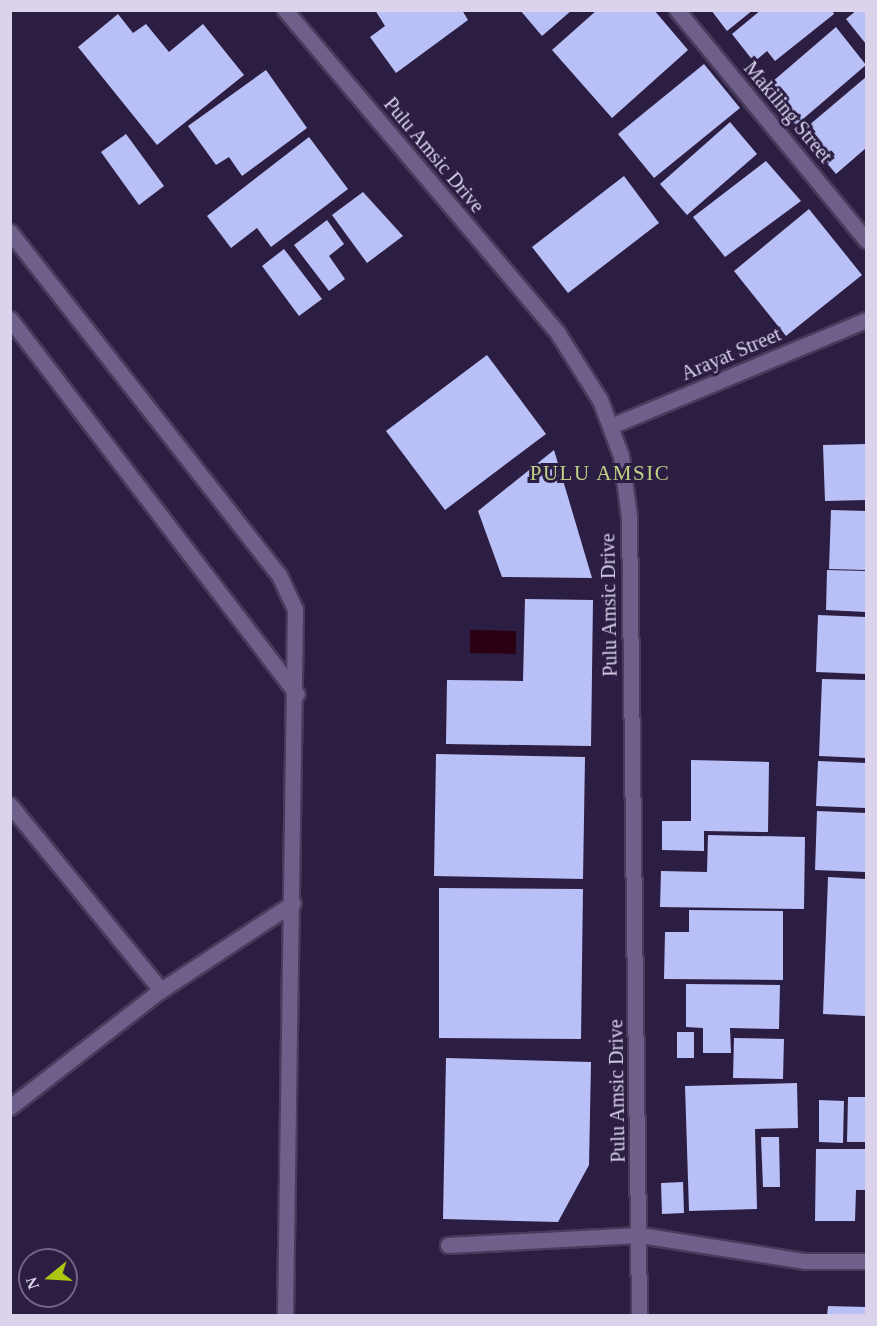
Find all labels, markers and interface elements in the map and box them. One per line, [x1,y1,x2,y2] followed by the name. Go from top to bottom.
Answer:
[739,56,837,168] street label: Makiling Street
[378,92,490,218] street label: Pulu Amsic Drive
[677,322,785,386] street label: Arayat Street
[529,460,671,486] district label: PULU AMSIC
[596,533,622,677] street label: Pulu Amsic Drive
[604,1019,630,1163] street label: Pulu Amsic Drive
[18,1248,78,1308] north arrow
[22,1275,42,1291] text: N

